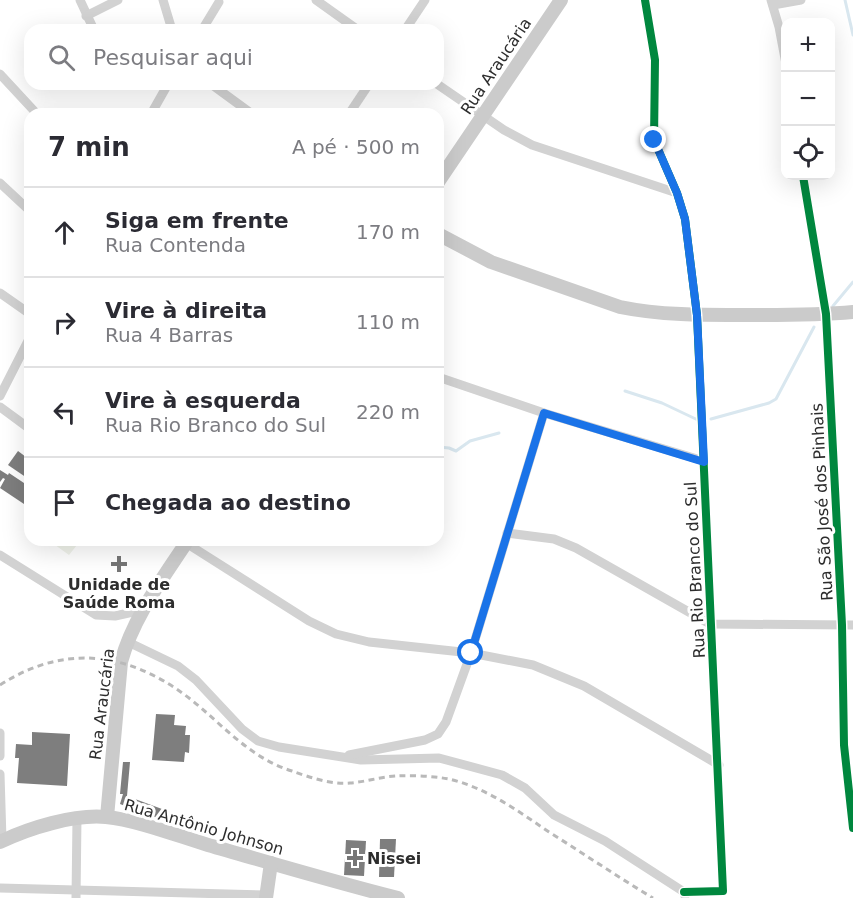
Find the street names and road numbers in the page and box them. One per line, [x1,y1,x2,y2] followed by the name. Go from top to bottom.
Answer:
[457,14,535,118] street label: Rua Araucária
[807,403,837,601] street label: Rua São José dos Pinhais
[681,481,709,659] street label: Rua Rio Branco do Sul
[86,647,118,761] street label: Rua Araucária
[122,795,286,859] street label: Rua Antônio Johnson

